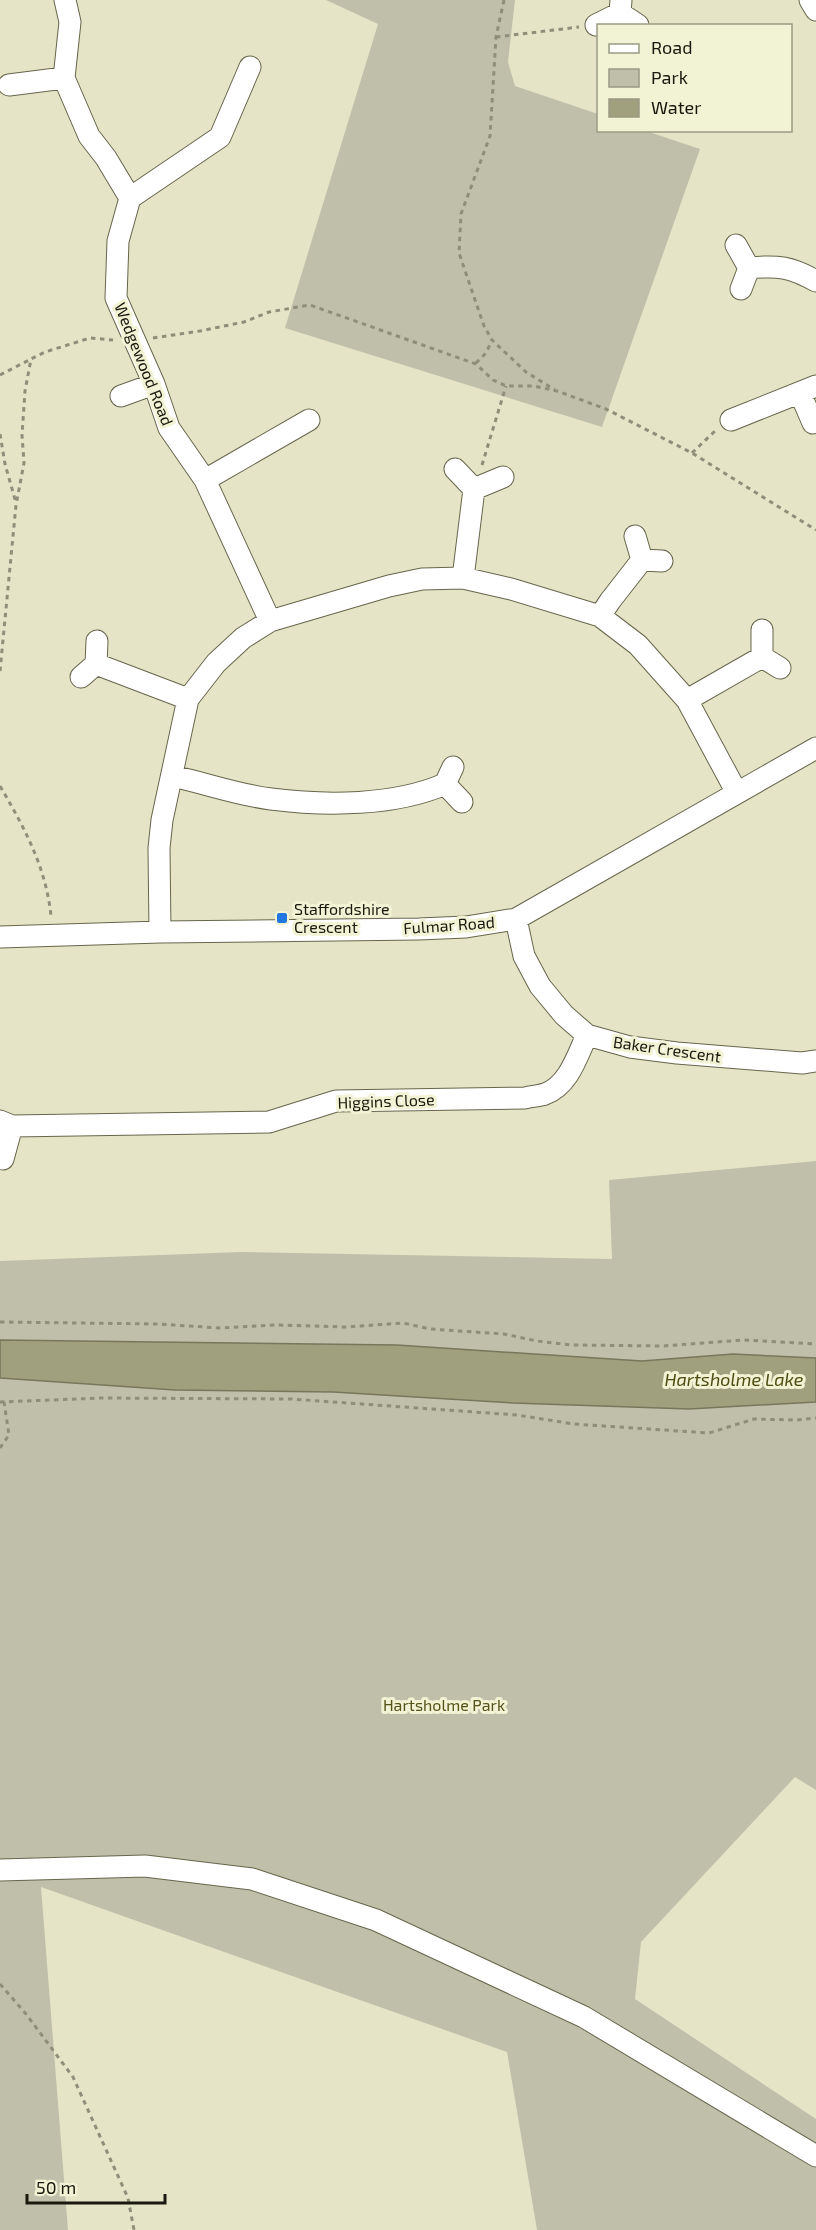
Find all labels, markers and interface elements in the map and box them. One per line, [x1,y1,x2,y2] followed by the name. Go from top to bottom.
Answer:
[597,24,792,132] legend
[651,36,692,58] text: Road
[651,66,688,88] text: Park
[651,96,701,118] text: Water
[111,300,178,428] street label: Wedgewood Road
[294,899,390,936] place label: Staffordshire Crescent
[275,911,289,925] marker: Staffordshire Crescent
[403,912,495,937] street label: Fulmar Road
[612,1032,722,1065] street label: Baker Crescent
[337,1089,435,1112] street label: Higgins Close
[665,1368,804,1390] water label: Hartsholme Lake
[383,1695,505,1714] park label: Hartsholme Park
[27,2167,165,2205] scale bar
[36,2176,76,2198] text: 50 m

